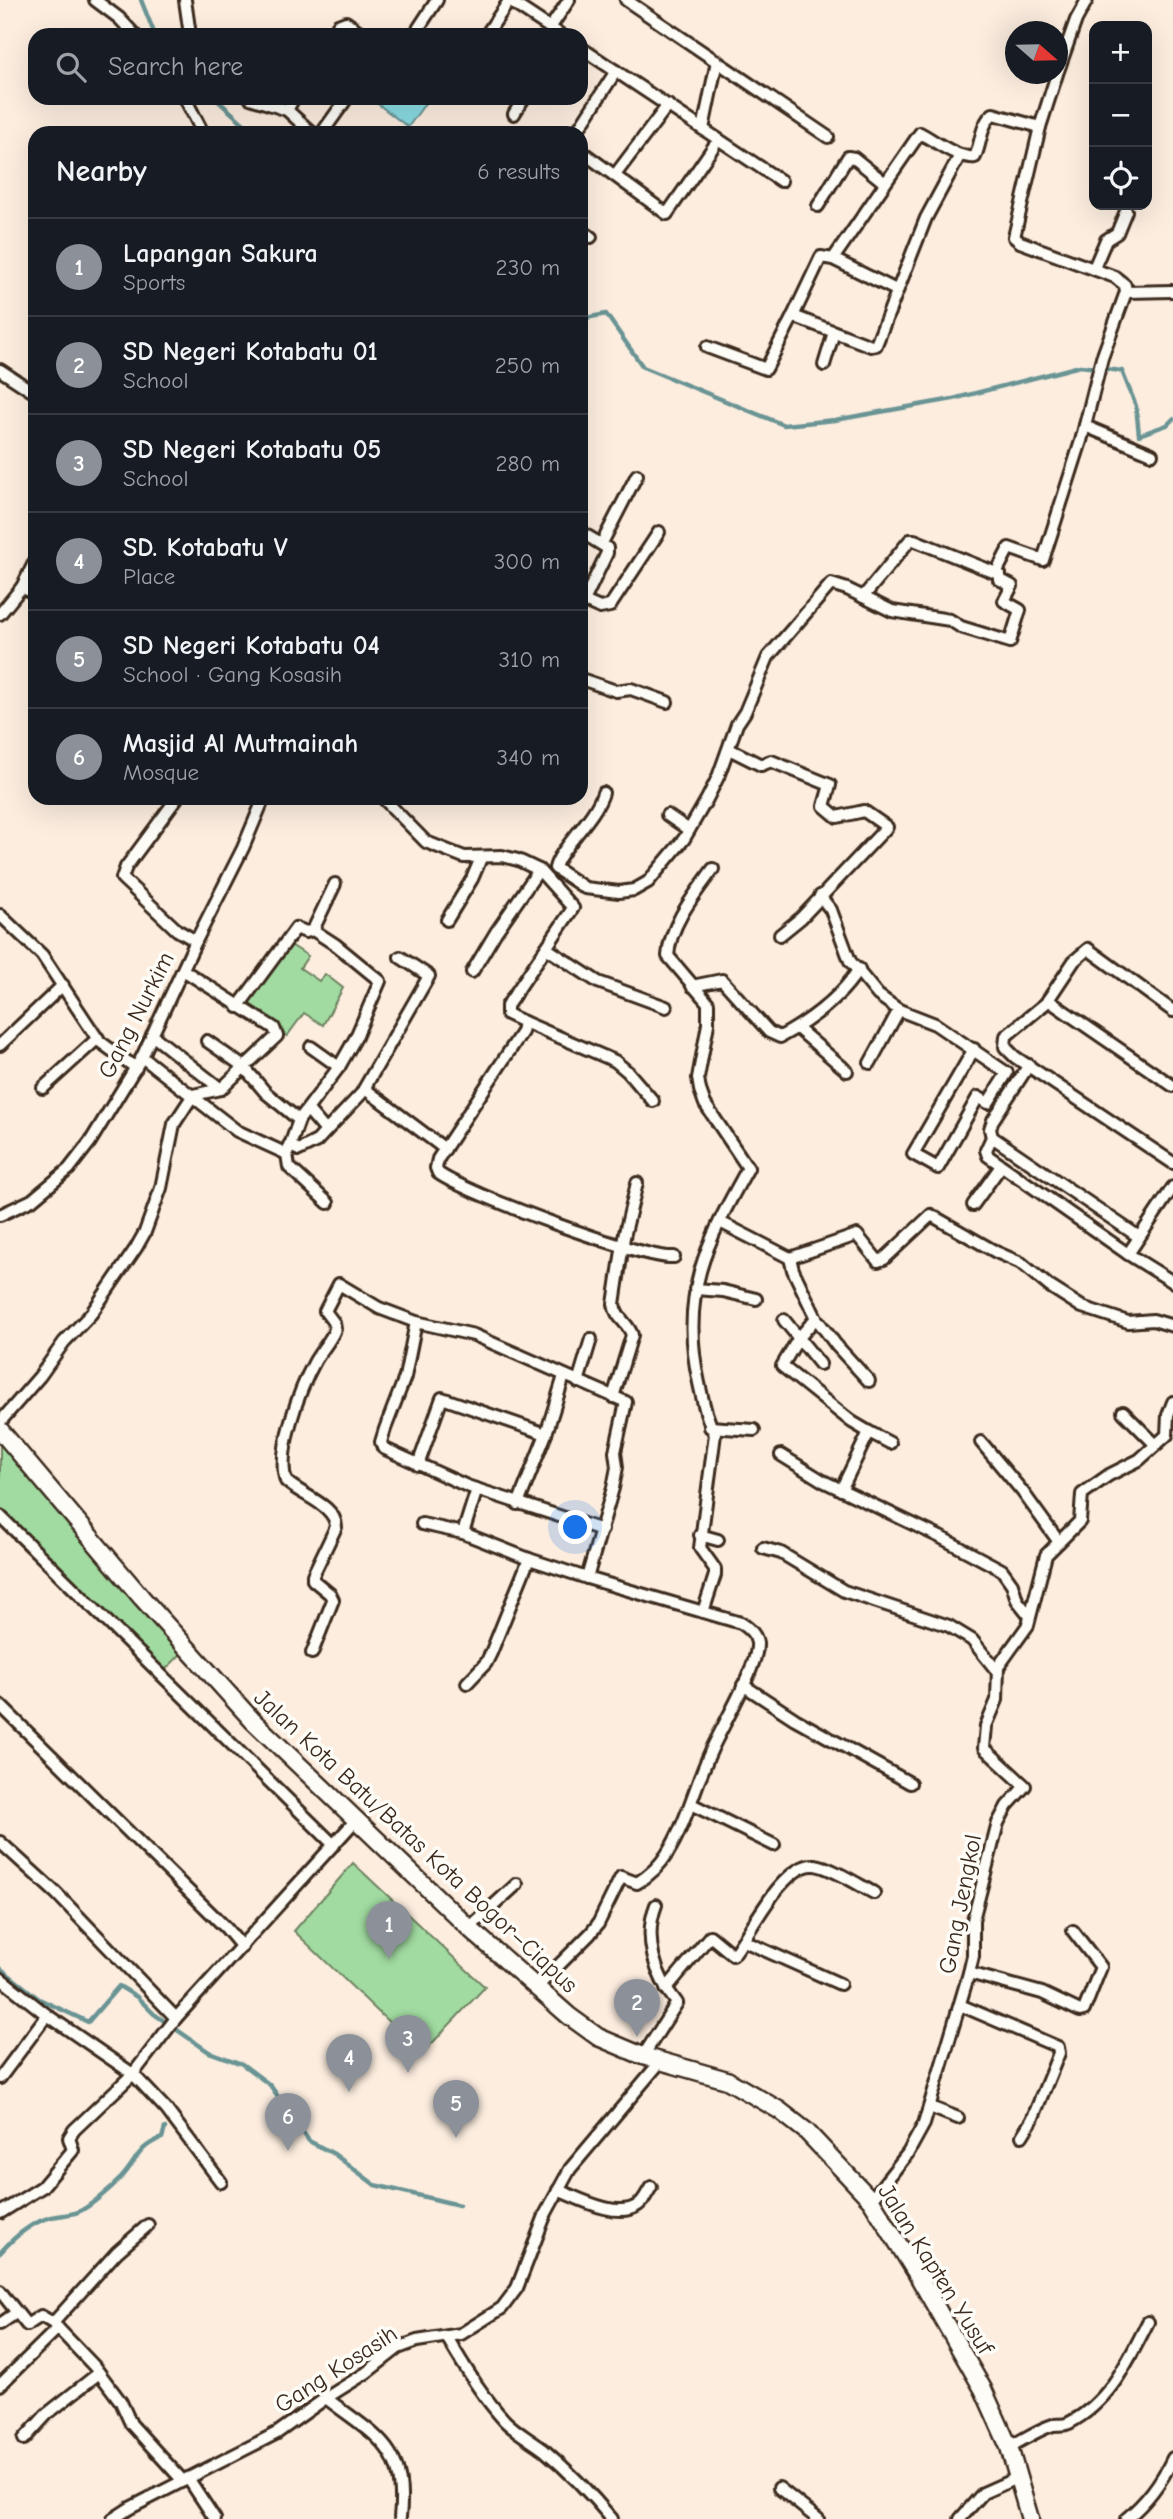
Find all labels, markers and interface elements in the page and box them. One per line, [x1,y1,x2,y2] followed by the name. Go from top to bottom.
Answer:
[1005,21,1068,84] north arrow
[1089,21,1152,210] map controls
[1089,21,1152,84] button: +
[28,28,588,105] search box
[52,48,90,86] icon: search
[108,52,243,82] text: Search here
[1089,84,1152,147] button: −
[1089,147,1152,210] button: locate
[56,154,147,189] text: Nearby
[477,158,560,185] text: 6 results
[123,239,318,269] text: Lapangan Sakura
[74,254,84,281] text: 1
[496,254,560,281] text: 230 m
[123,269,185,296] text: Sports
[123,337,378,367] text: SD Negeri Kotabatu 01
[73,352,85,379] text: 2
[495,352,560,379] text: 250 m
[123,367,188,394] text: School
[123,435,381,465] text: SD Negeri Kotabatu 05
[73,450,85,477] text: 3
[495,450,560,477] text: 280 m
[123,465,188,492] text: School
[123,533,288,563] text: SD. Kotabatu V
[74,548,84,575] text: 4
[494,548,560,575] text: 300 m
[123,563,175,590] text: Place
[123,631,380,661] text: SD Negeri Kotabatu 04
[73,646,85,673] text: 5
[499,646,560,673] text: 310 m
[123,661,342,688] text: School · Gang Kosasih
[123,729,358,759] text: Masjid Al Mutmainah
[73,744,85,771] text: 6
[497,744,560,771] text: 340 m
[123,759,199,786] text: Mosque
[92,947,180,1083] street label: Gang Nurkim
[558,1510,592,1544] your location
[248,1683,584,1999] street label: Jalan Kota Batu/Batas Kota Bogor–Ciapus
[933,1832,987,1976] street label: Gang Jengkol
[366,1901,412,1959] pin: 1
[614,1979,660,2037] pin: 2
[385,2015,431,2073] pin: 3
[326,2034,372,2092] pin: 4
[433,2080,479,2138] pin: 5
[265,2093,311,2151] pin: 6
[872,2179,1000,2360] street label: Jalan Kapten Yusuf
[270,2319,402,2419] street label: Gang Kosasih

